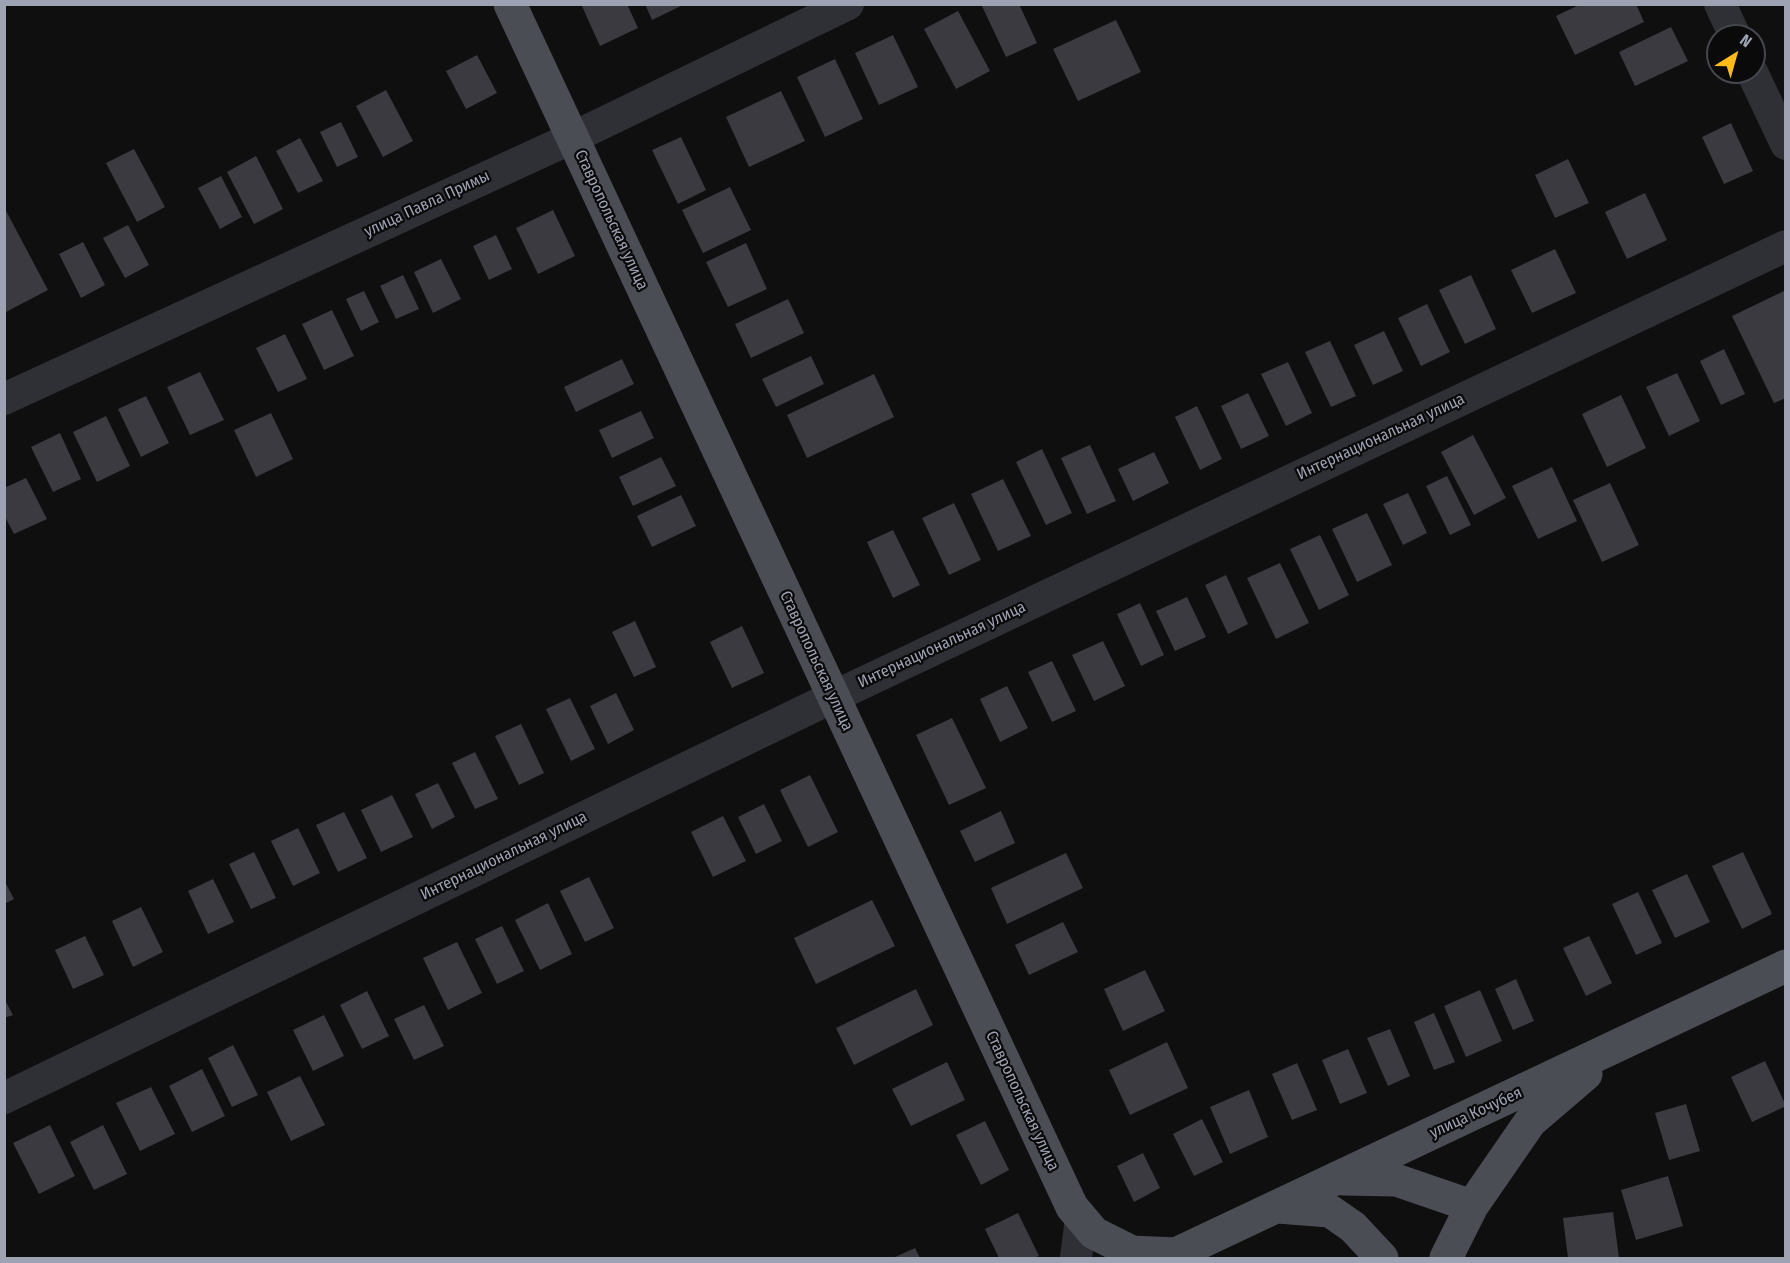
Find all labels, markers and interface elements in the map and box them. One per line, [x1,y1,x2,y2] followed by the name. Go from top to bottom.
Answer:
[1706,24,1766,84] north arrow
[1736,30,1755,51] text: N
[570,147,652,293] street label: Ставропольская улица
[361,167,493,241] street label: улица Павла Примы
[1294,390,1468,484] street label: Интернациональная улица
[775,588,857,734] street label: Ставропольская улица
[855,598,1029,692] street label: Интернациональная улица
[418,807,590,905] street label: Интернациональная улица
[981,1028,1063,1174] street label: Ставропольская улица
[1427,1083,1525,1143] street label: улица Кочубея

